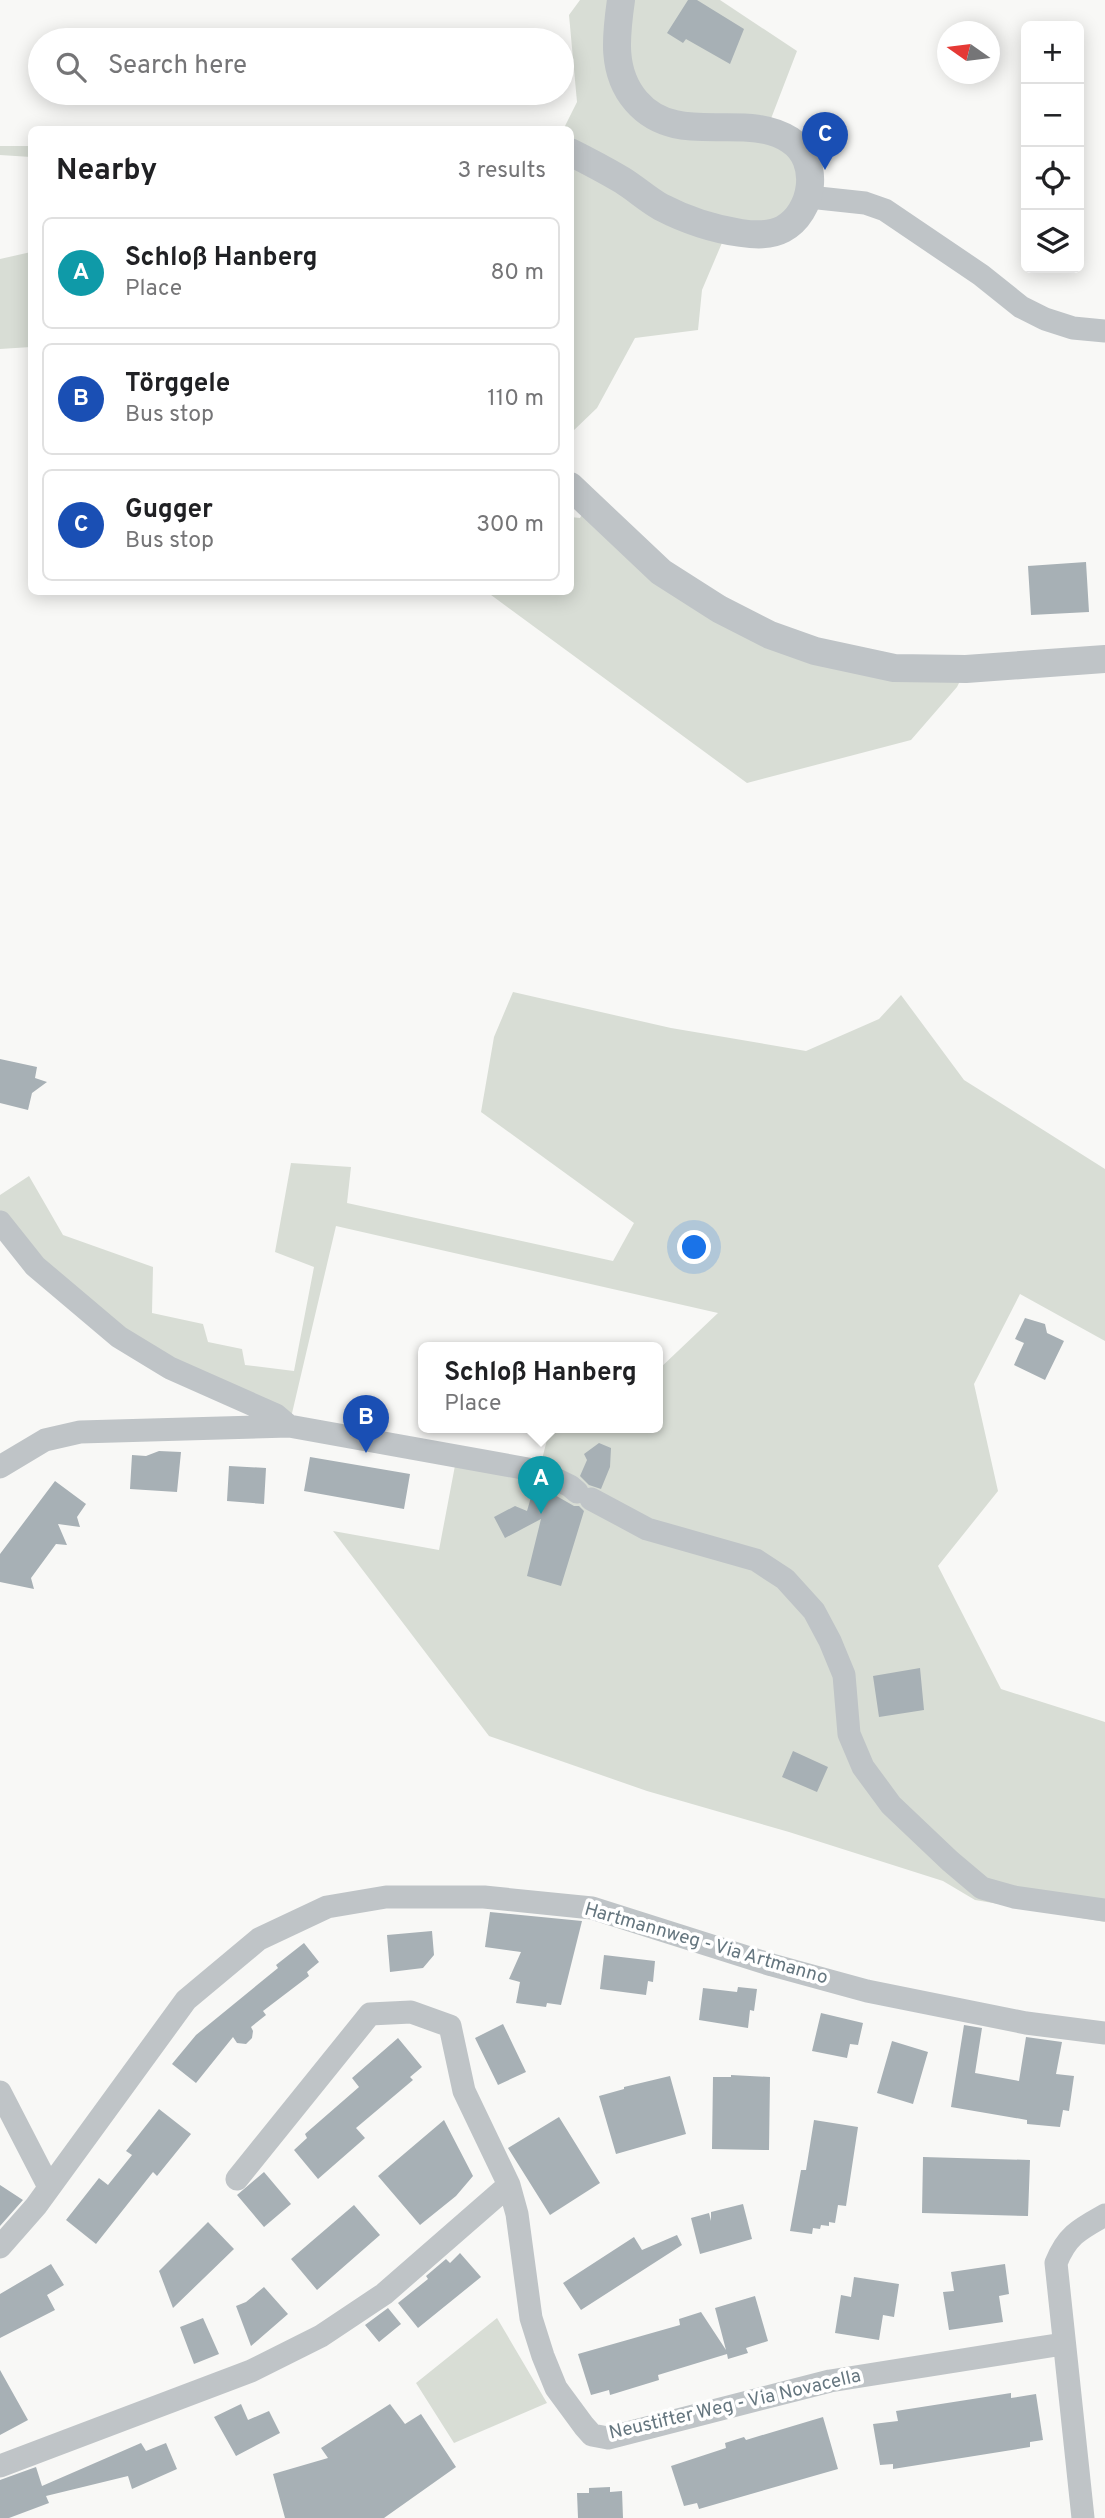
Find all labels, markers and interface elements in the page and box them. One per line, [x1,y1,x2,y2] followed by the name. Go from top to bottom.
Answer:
[937,21,1000,84] north arrow
[1021,21,1084,273] map controls
[1021,21,1084,84] button: +
[28,28,574,105] search box
[52,48,90,86] icon: search
[108,50,247,83] text: Search here
[1021,84,1084,147] button: −
[802,112,848,170] pin: C
[1021,147,1084,210] button: locate
[56,153,157,190] text: Nearby
[457,157,546,186] text: 3 results
[1021,210,1084,273] button: layers
[125,242,317,275] text: Schloß Hanberg
[73,259,89,288] text: A
[491,259,544,288] text: 80 m
[125,275,182,304] text: Place
[125,368,230,401] text: Törggele
[73,385,89,414] text: B
[487,385,544,414] text: 110 m
[125,401,214,430] text: Bus stop
[125,494,213,527] text: Gugger
[74,511,88,540] text: C
[476,511,544,540] text: 300 m
[125,527,214,556] text: Bus stop
[677,1230,711,1264] your location
[418,1342,663,1433] popup
[444,1357,637,1390] text: Schloß Hanberg
[444,1390,501,1419] text: Place
[343,1395,389,1453] pin: B
[518,1456,564,1514] pin: A
[581,1898,831,1990] street label: Hartmannweg - Via Artmanno
[607,2364,863,2446] street label: Neustifter Weg - Via Novacella

